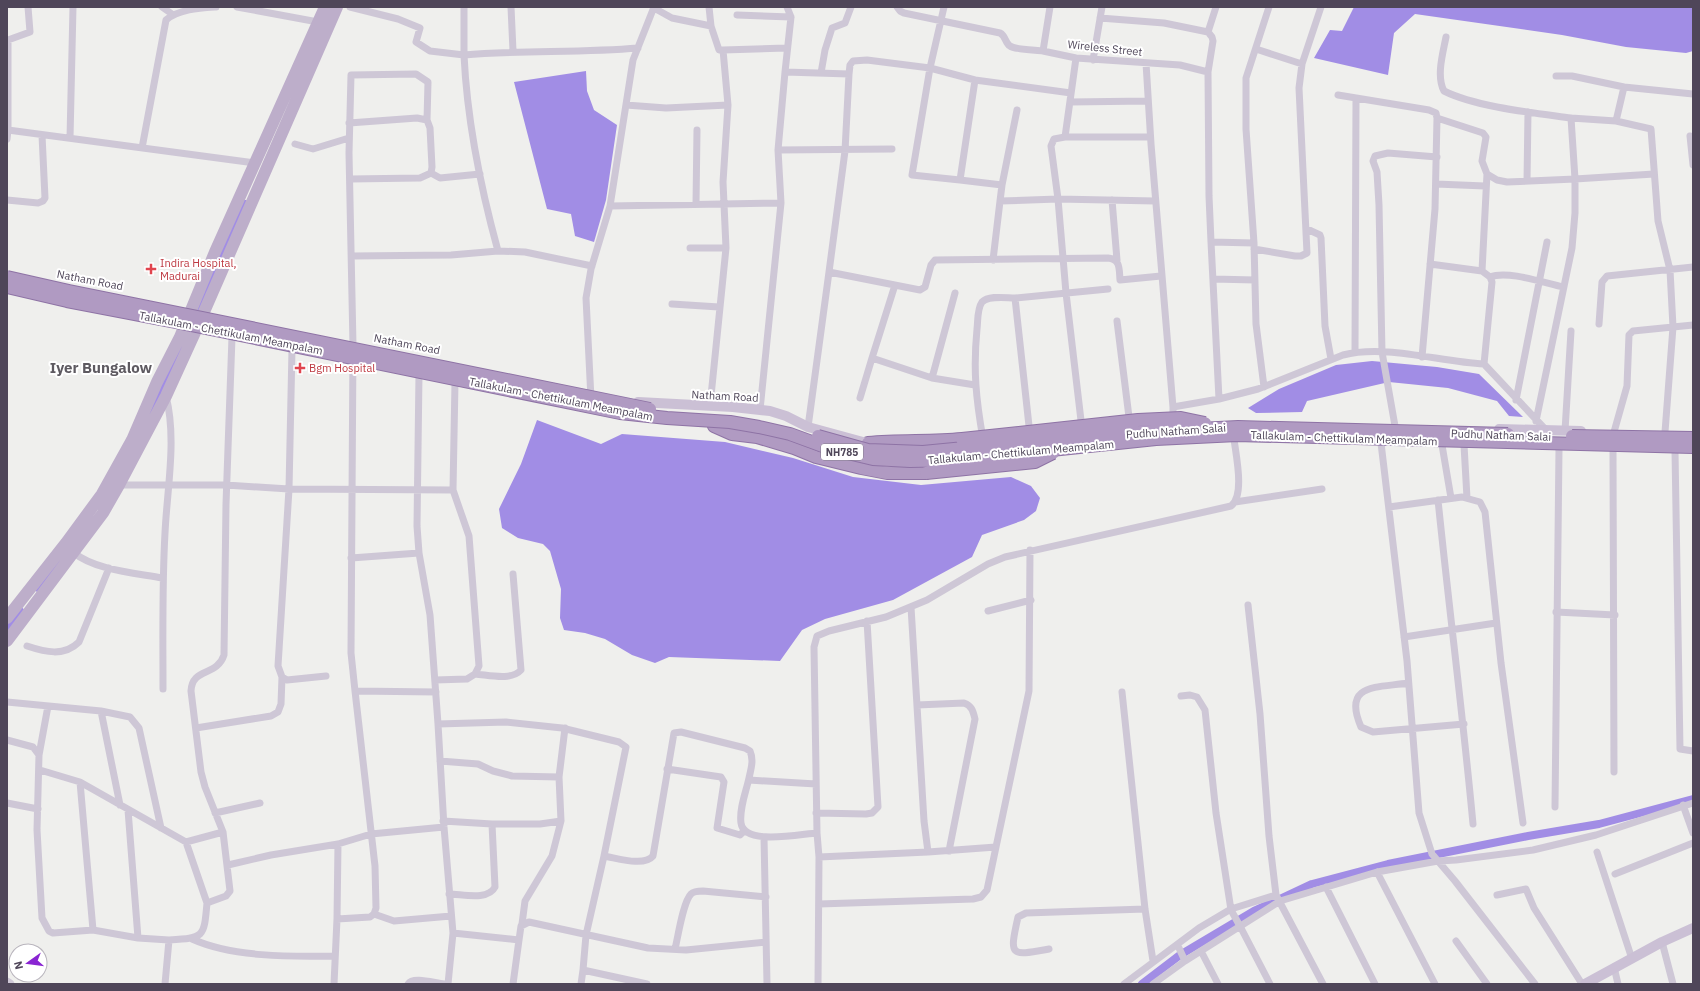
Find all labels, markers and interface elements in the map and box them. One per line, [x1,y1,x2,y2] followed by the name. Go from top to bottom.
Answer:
[1067,37,1143,59] street label: Wireless Street
[160,256,237,283] place label: Indira Hospital, Madurai
[145,263,157,275] marker: Indira Hospital, Madurai
[56,267,124,293] street label: Natham Road
[138,308,324,358] street label: Tallakulam - Chettikulam Meampalam
[373,331,441,357] street label: Natham Road
[50,358,153,377] district label: Iyer Bungalow
[309,361,375,375] place label: Bgm Hospital
[294,362,306,374] marker: Bgm Hospital
[468,374,654,424] street label: Tallakulam - Chettikulam Meampalam
[691,387,759,405] street label: Natham Road
[1126,421,1226,441] street label: Pudhu Natham Salai
[1451,426,1551,444] street label: Pudhu Natham Salai
[1250,428,1438,448] street label: Tallakulam - Chettikulam Meampalam
[927,437,1115,467] street label: Tallakulam - Chettikulam Meampalam
[821,444,863,460] road number: NH785
[8,943,48,983] north arrow
[11,960,26,971] text: N

